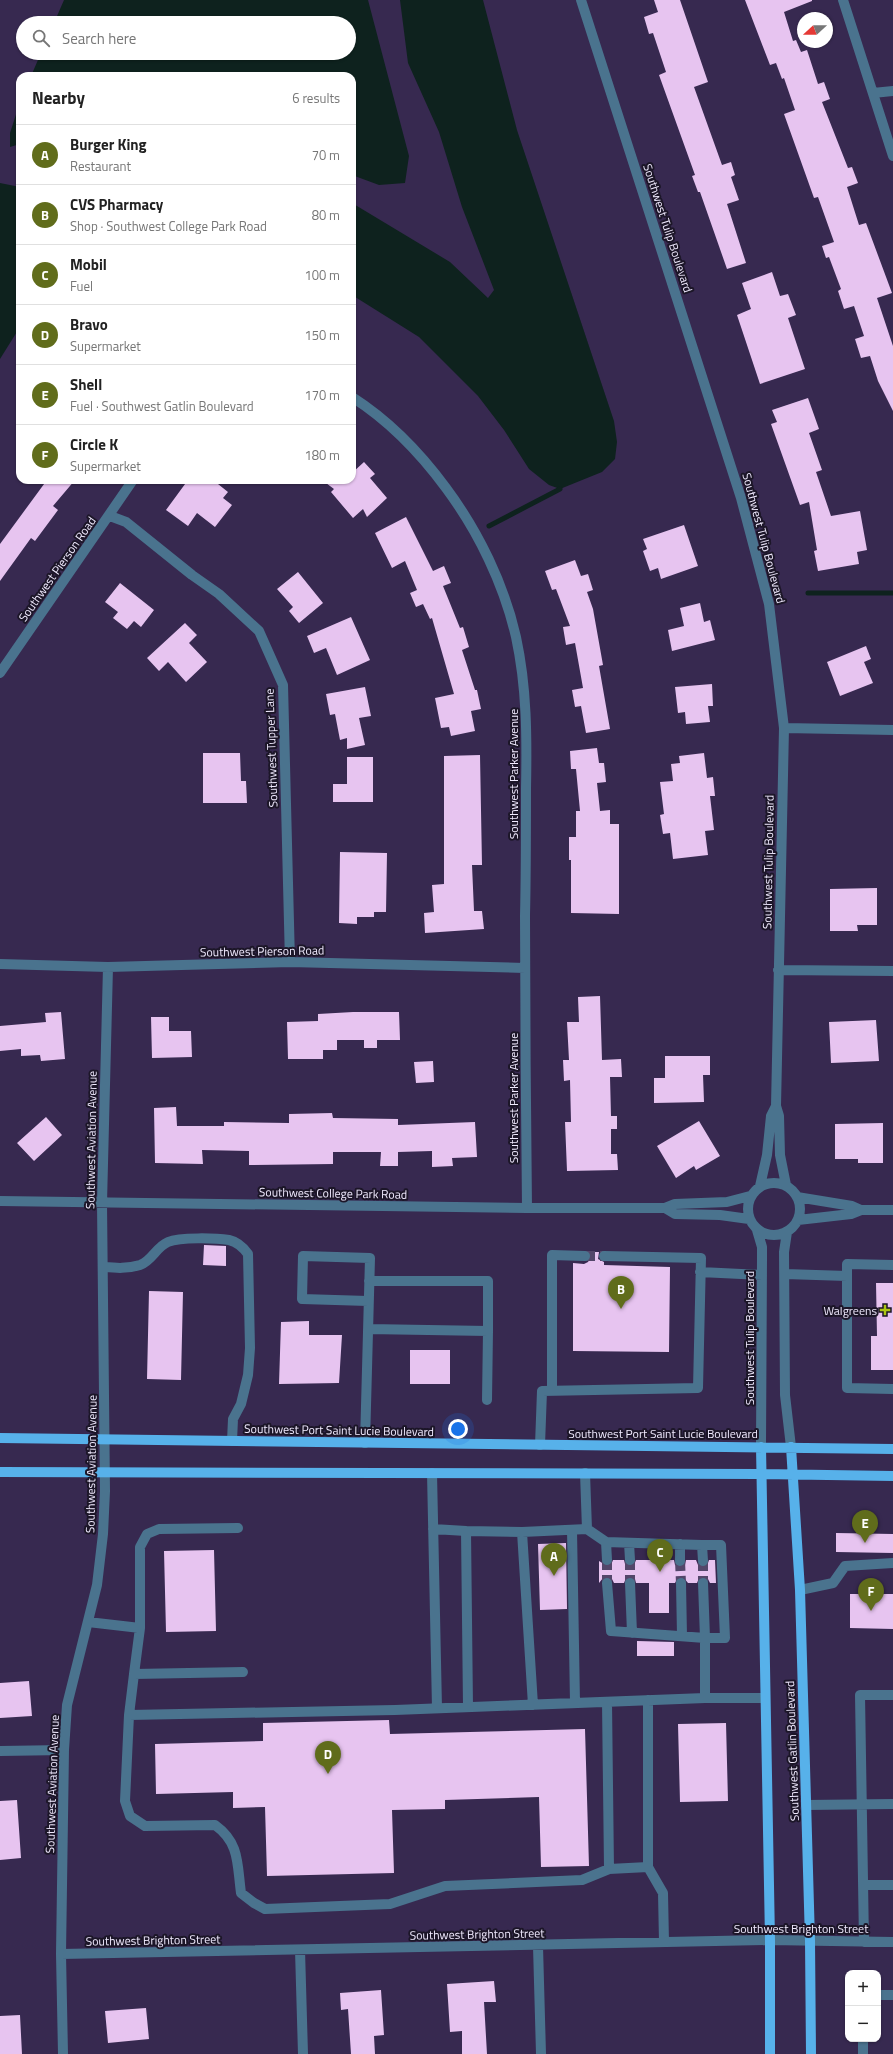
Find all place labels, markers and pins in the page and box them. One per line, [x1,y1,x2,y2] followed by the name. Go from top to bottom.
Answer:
[608,1276,634,1309] pin: B
[823,1301,877,1320] place label: Walgreens
[880,1305,890,1315] marker: Walgreens
[852,1510,878,1543] pin: E
[647,1539,673,1572] pin: C
[541,1543,567,1576] pin: A
[858,1578,884,1611] pin: F
[315,1741,341,1774] pin: D

